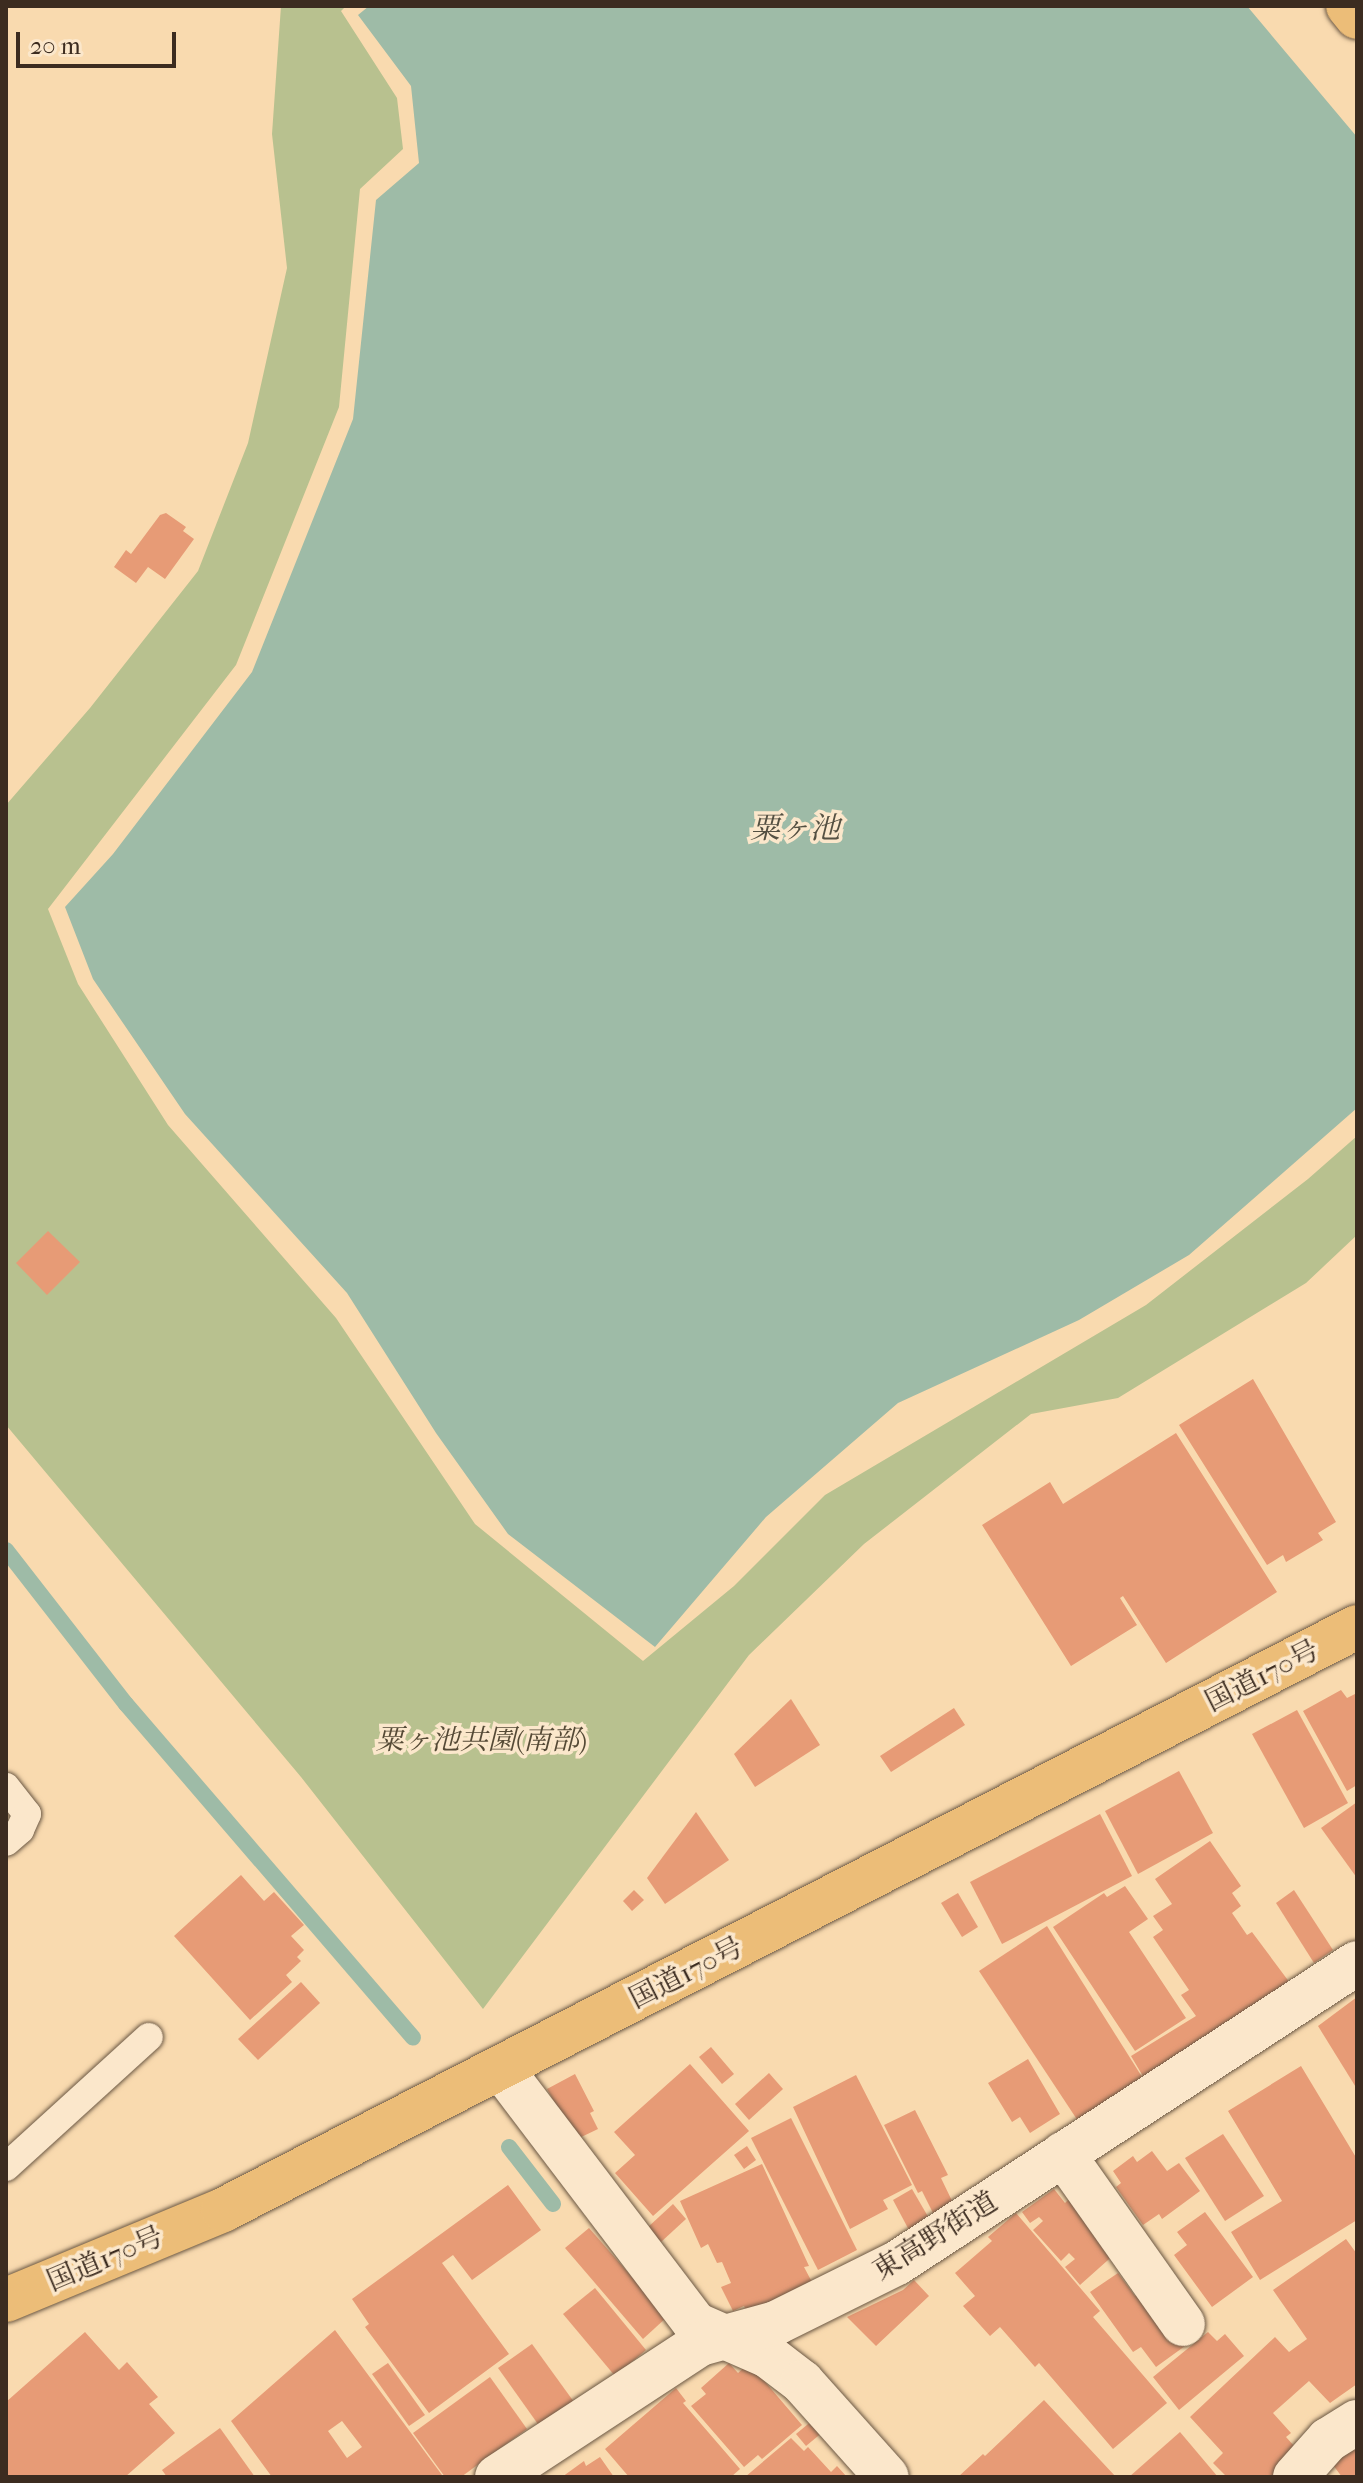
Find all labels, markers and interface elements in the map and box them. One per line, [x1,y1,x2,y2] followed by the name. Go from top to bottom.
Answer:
[20,16,180,66] scale bar
[30,32,81,60] text: 20 m
[750,811,840,847] water label: 粟ヶ池
[1200,1633,1324,1719] street label: 国道170号
[375,1723,587,1757] park label: 粟ヶ池共園(南部)
[624,1930,748,2016] street label: 国道170号
[867,2185,1003,2287] street label: 東高野街道
[42,2220,168,2298] street label: 国道170号

